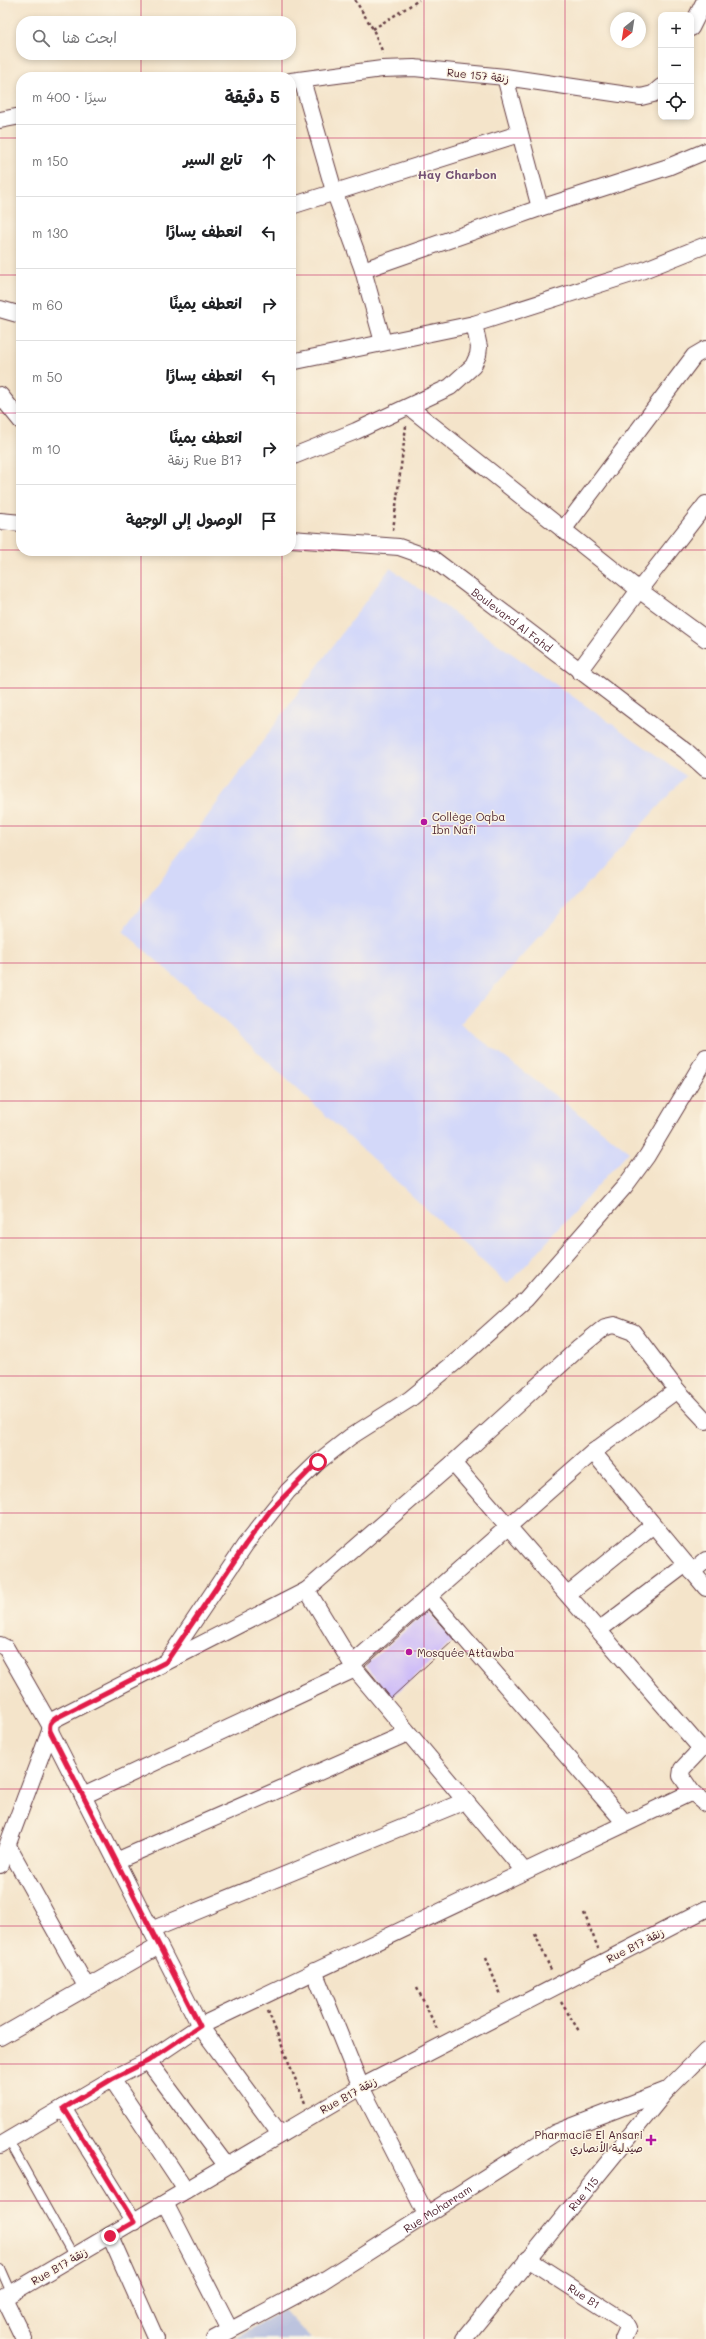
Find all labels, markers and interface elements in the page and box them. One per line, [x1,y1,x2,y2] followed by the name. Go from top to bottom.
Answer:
[610,12,646,48] north arrow
[658,12,694,120] map controls
[658,12,694,48] button: +
[16,16,296,60] search box
[30,27,52,49] icon: search
[62,27,117,47] text: ابحث هنا
[658,48,694,84] button: −
[446,64,510,86] street label: Rue 157 زنقة
[658,84,694,120] button: locate
[225,85,280,107] text: 5 دقيقة
[32,88,107,105] text: سيرًا · 400 m
[183,149,242,169] text: تابع السير
[258,150,280,172] icon: ahead
[32,152,68,169] text: 150 m
[417,166,497,182] district label: Hay Charbon
[166,221,242,241] text: انعطف يسارًا
[258,222,280,244] icon: left
[32,224,68,241] text: 130 m
[170,293,242,313] text: انعطف يمينًا
[258,294,280,316] icon: right
[32,296,62,313] text: 60 m
[166,365,242,385] text: انعطف يسارًا
[258,366,280,388] icon: left
[32,368,62,385] text: 50 m
[170,427,242,447] text: انعطف يمينًا
[258,438,280,460] icon: right
[32,440,60,457] text: 10 m
[168,451,242,468] text: Rue B17 زنقة
[126,509,242,529] text: الوصول إلى الوجهة
[258,510,280,532] icon: arrive
[469,584,556,655] street label: Boulevard Al Fahd
[432,809,505,837] place label: Collège Oqba Ibn Nafi
[419,817,429,827] marker: Collège Oqba Ibn Nafi
[309,1453,327,1471] route start
[417,1645,515,1660] place label: Mosquée Attawba
[404,1647,414,1657] marker: Mosquée Attawba
[604,1924,666,1966] street label: Rue B17 زنقة
[317,2073,379,2117] street label: Rue B17 زنقة
[535,2127,643,2157] place label: Pharmacie El Ansari صيدلية الأنصاري
[646,2135,656,2145] marker: Pharmacie El Ansari صيدلية الأنصاري
[564,2173,601,2213] street label: Rue 115
[400,2181,474,2235] street label: Rue Moharram
[101,2227,119,2245] route end
[28,2244,90,2288] street label: Rue B17 زنقة
[565,2279,603,2311] street label: Rue B1

